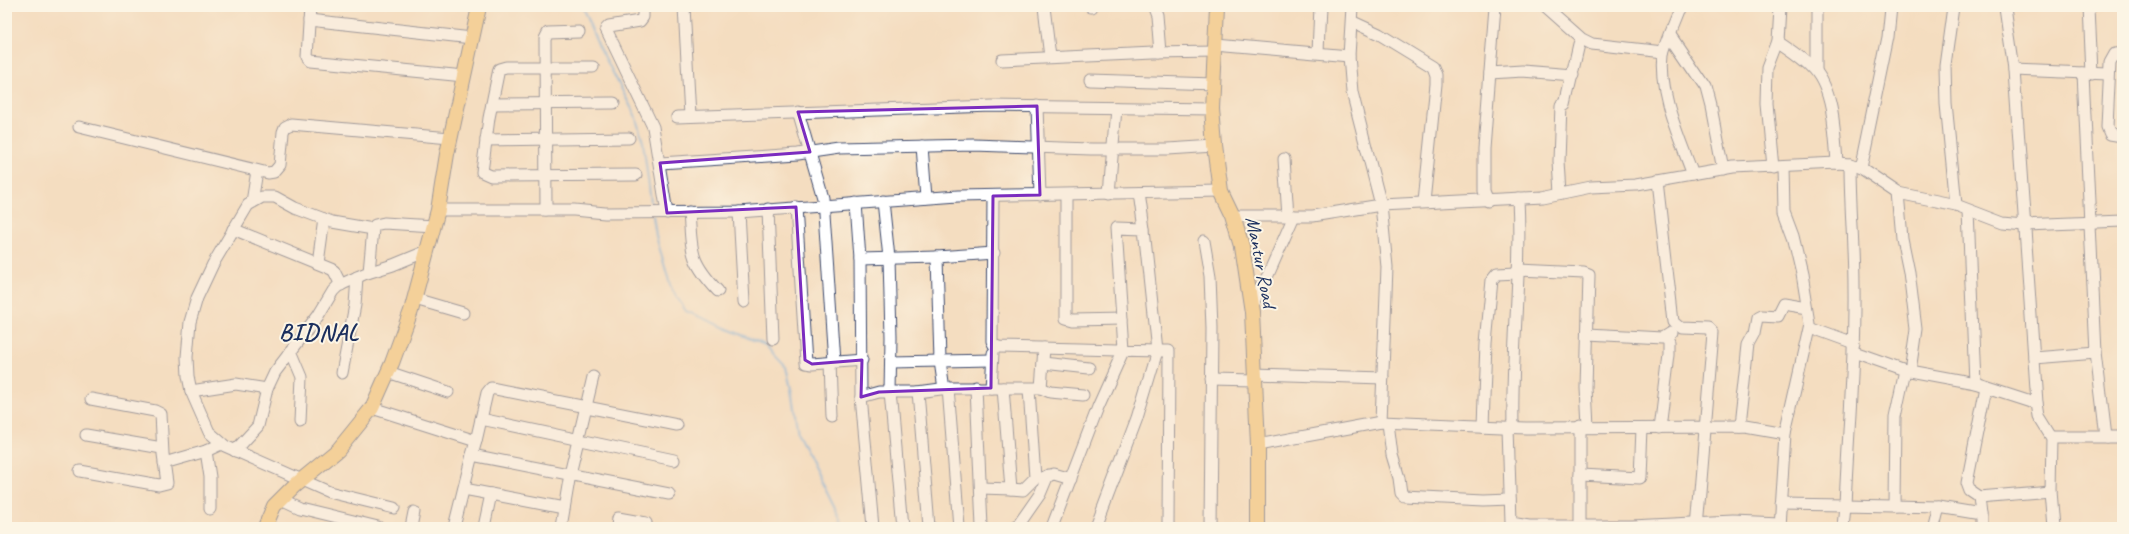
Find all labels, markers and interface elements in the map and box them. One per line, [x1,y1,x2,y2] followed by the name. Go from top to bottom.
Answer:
[1240,214,1283,313] street label: Mantur Road
[279,317,360,347] district label: BIDNAL

